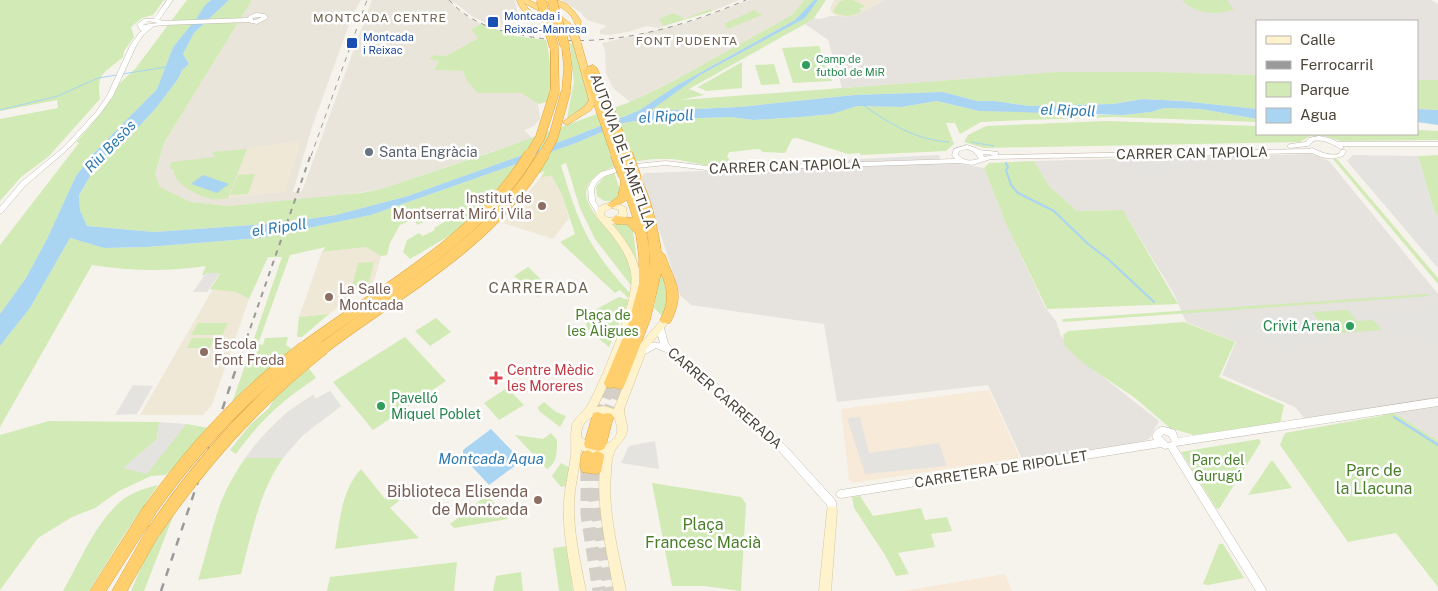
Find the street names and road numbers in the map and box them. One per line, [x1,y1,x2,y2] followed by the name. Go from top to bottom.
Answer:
[588,71,658,231] street label: AUTOVIA DE L'AMETLLA
[1116,144,1268,162] street label: CARRER CAN TAPIOLA
[709,155,861,177] street label: CARRER CAN TAPIOLA
[665,344,785,452] street label: CARRER CARRERADA
[913,447,1089,491] street label: CARRETERA DE RIPOLLET

